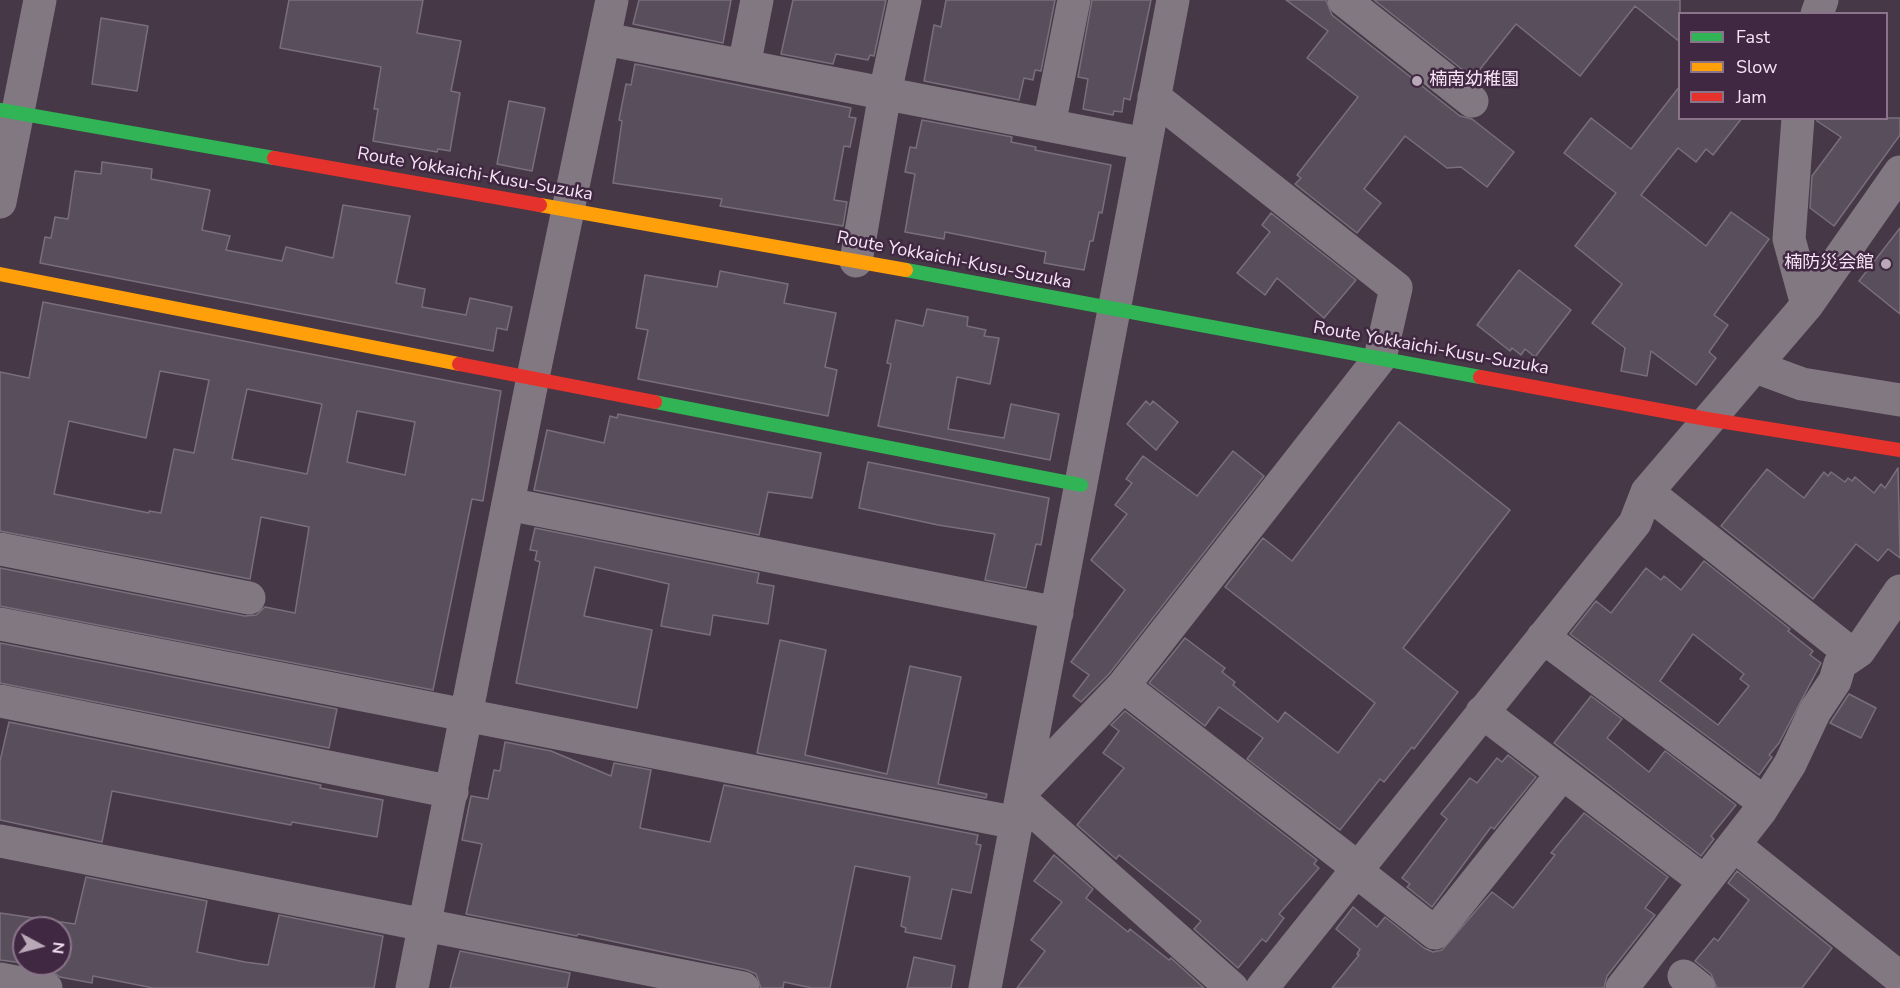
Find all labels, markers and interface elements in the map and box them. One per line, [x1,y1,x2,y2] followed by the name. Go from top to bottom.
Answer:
[1678,12,1888,120] legend
[1736,25,1770,49] text: Fast
[1736,55,1777,79] text: Slow
[1429,70,1519,92] place label: 楠南幼稚園
[1410,74,1424,88] marker: 楠南幼稚園
[1736,85,1767,109] text: Jam
[355,144,595,206] street label: Route Yokkaichi-Kusu-Suzuka
[835,228,1073,294] street label: Route Yokkaichi-Kusu-Suzuka
[1784,253,1874,275] place label: 楠防災会館
[1879,257,1893,271] marker: 楠防災会館
[1311,318,1551,380] street label: Route Yokkaichi-Kusu-Suzuka
[12,916,72,976] north arrow
[46,941,70,955] text: N

